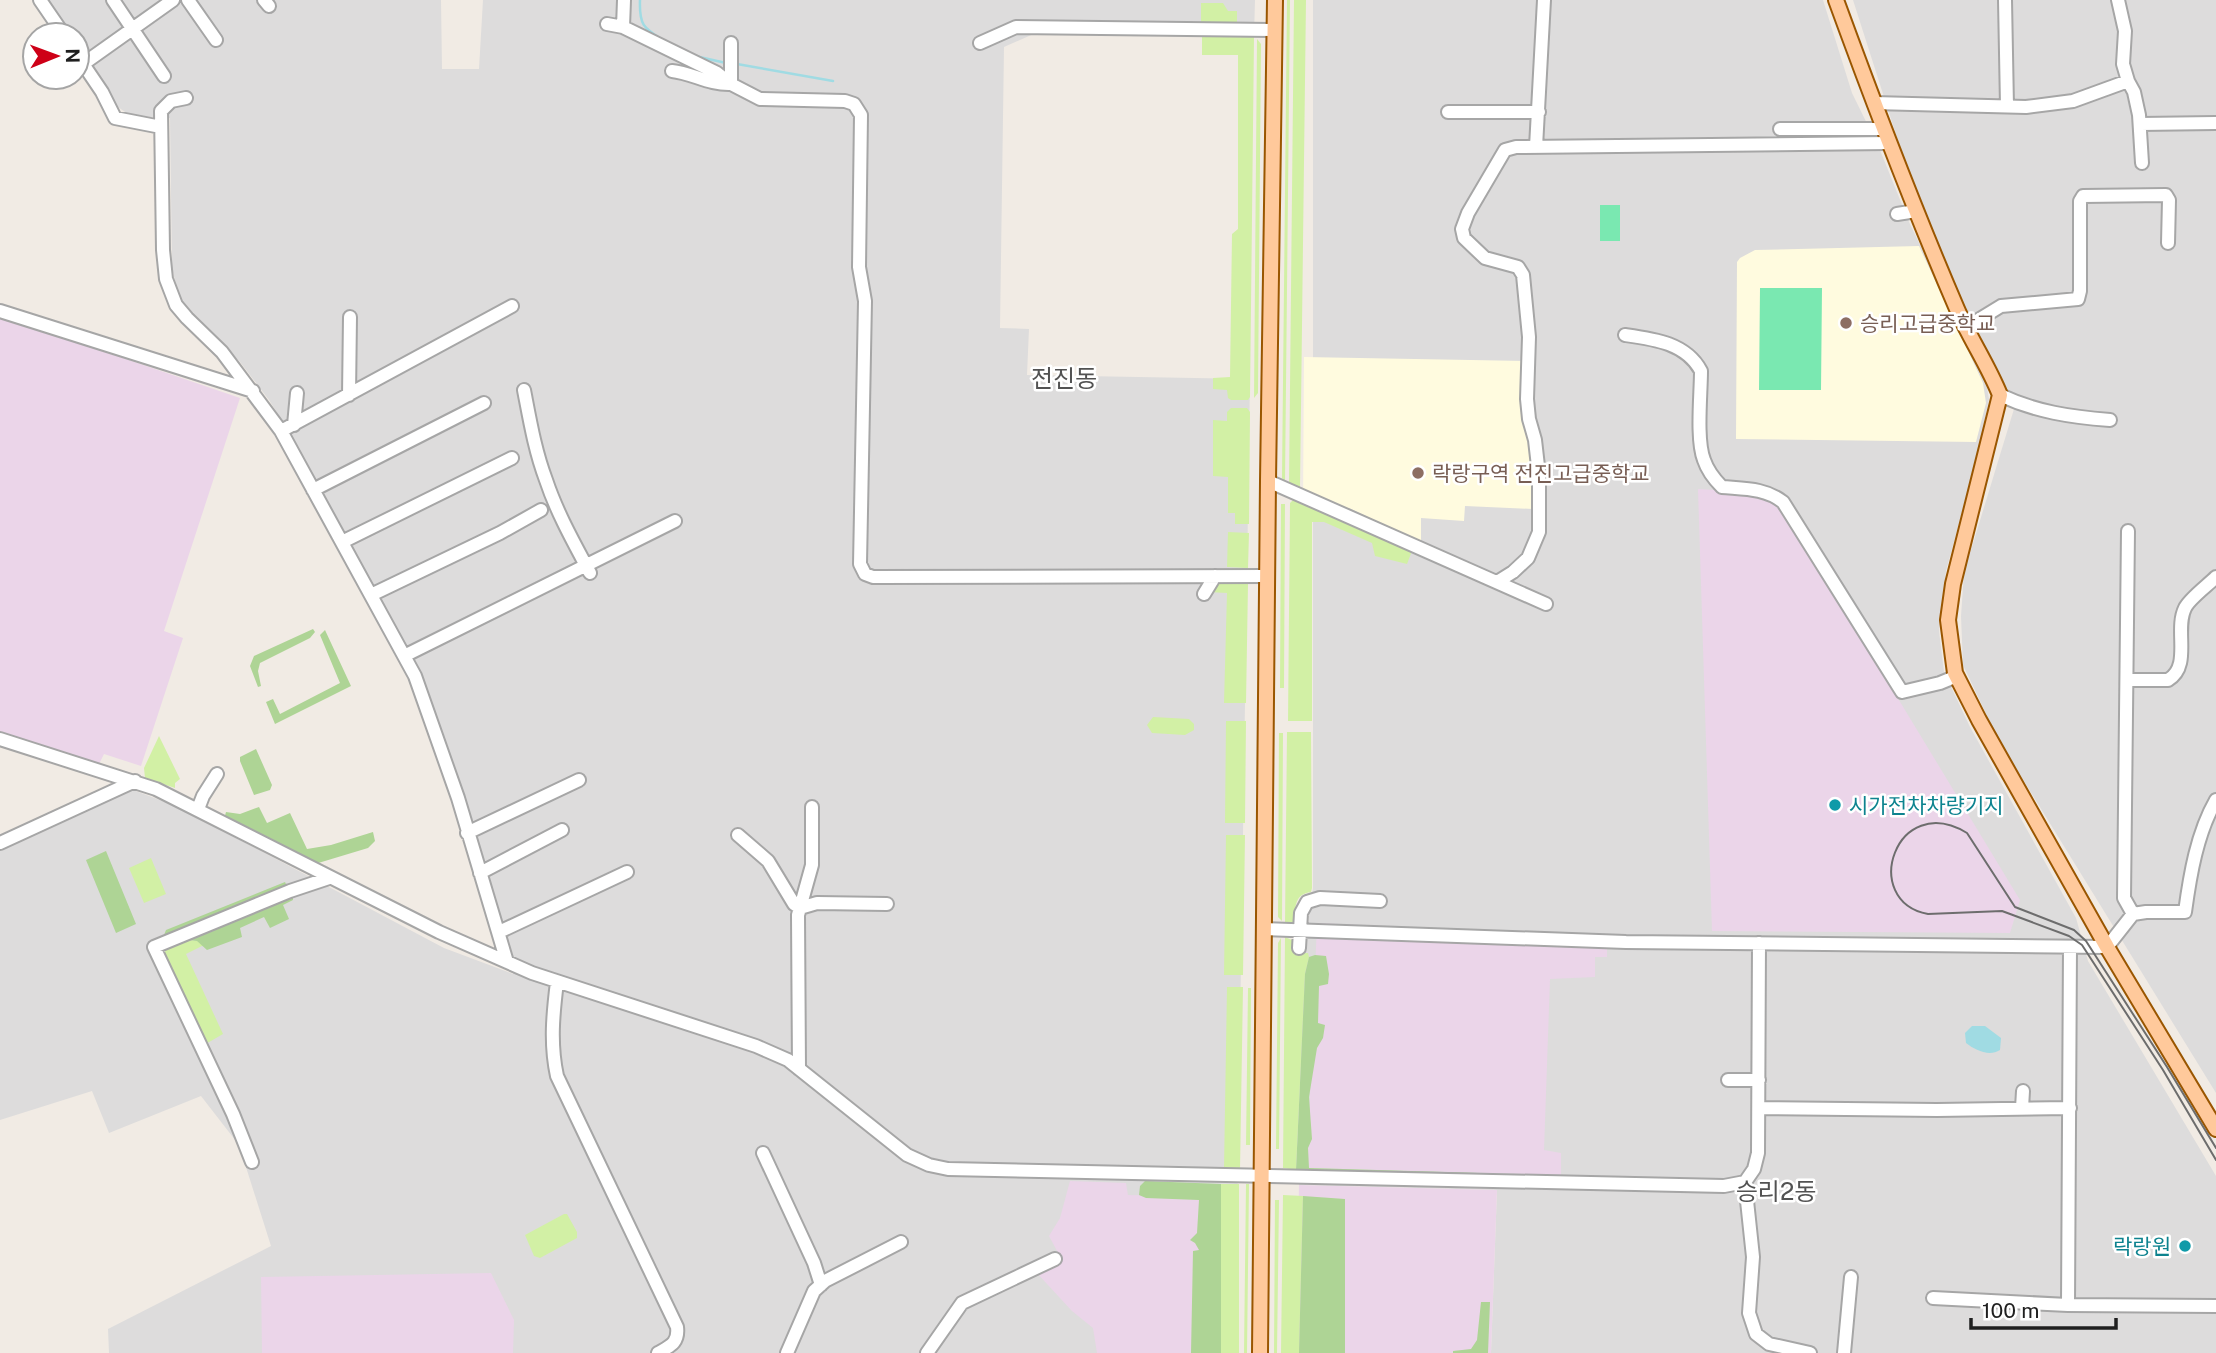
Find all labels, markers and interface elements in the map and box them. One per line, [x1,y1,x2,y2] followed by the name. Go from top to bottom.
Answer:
[21,21,91,91] north arrow
[62,48,84,63] text: N
[1860,311,1995,336] place label: 승리고급중학교
[1838,315,1854,331] marker: 승리고급중학교
[1031,364,1097,392] district label: 전진동
[1432,461,1650,486] place label: 락랑구역 전진고급중학교
[1410,465,1426,481] marker: 락랑구역 전진고급중학교
[1849,793,2004,818] place label: 시가전차차량기지
[1827,797,1843,813] marker: 시가전차차량기지
[1736,1177,1816,1205] district label: 승리2동
[2113,1234,2171,1259] place label: 락랑원
[2177,1238,2193,1254] marker: 락랑원
[1971,1286,2116,1330] scale bar
[1982,1298,2039,1323] text: 100 m

